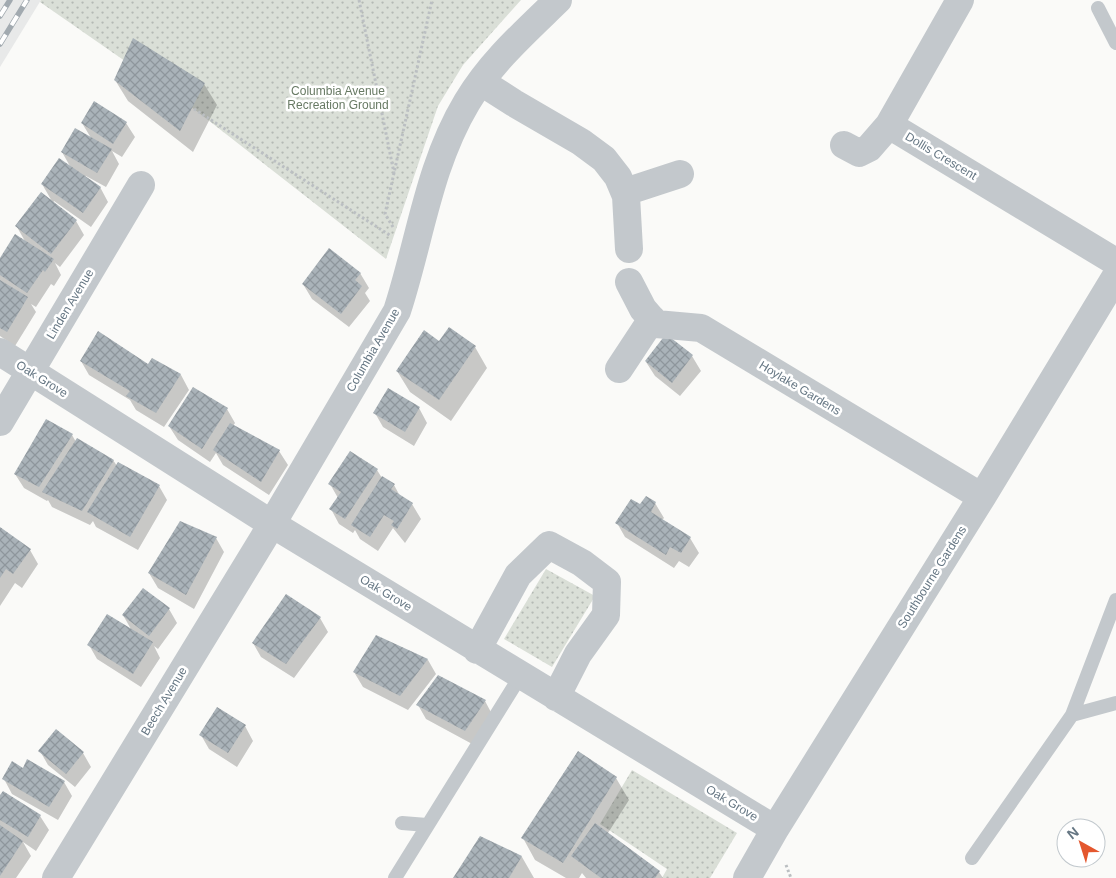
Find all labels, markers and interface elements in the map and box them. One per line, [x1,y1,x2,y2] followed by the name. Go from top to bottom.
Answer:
[287,84,389,112] park label: Columbia Avenue Recreation Ground
[903,129,980,183] street label: Dollis Crescent
[44,266,97,342] street label: Linden Avenue
[343,306,403,394] street label: Columbia Avenue
[14,358,71,400] street label: Oak Grove
[757,358,843,418] street label: Hoylake Gardens
[895,523,969,631] street label: Southbourne Gardens
[358,572,415,614] street label: Oak Grove
[138,664,190,738] street label: Beech Avenue
[704,782,761,824] street label: Oak Grove
[1056,818,1106,868] north arrow
[1064,823,1082,842] text: N

